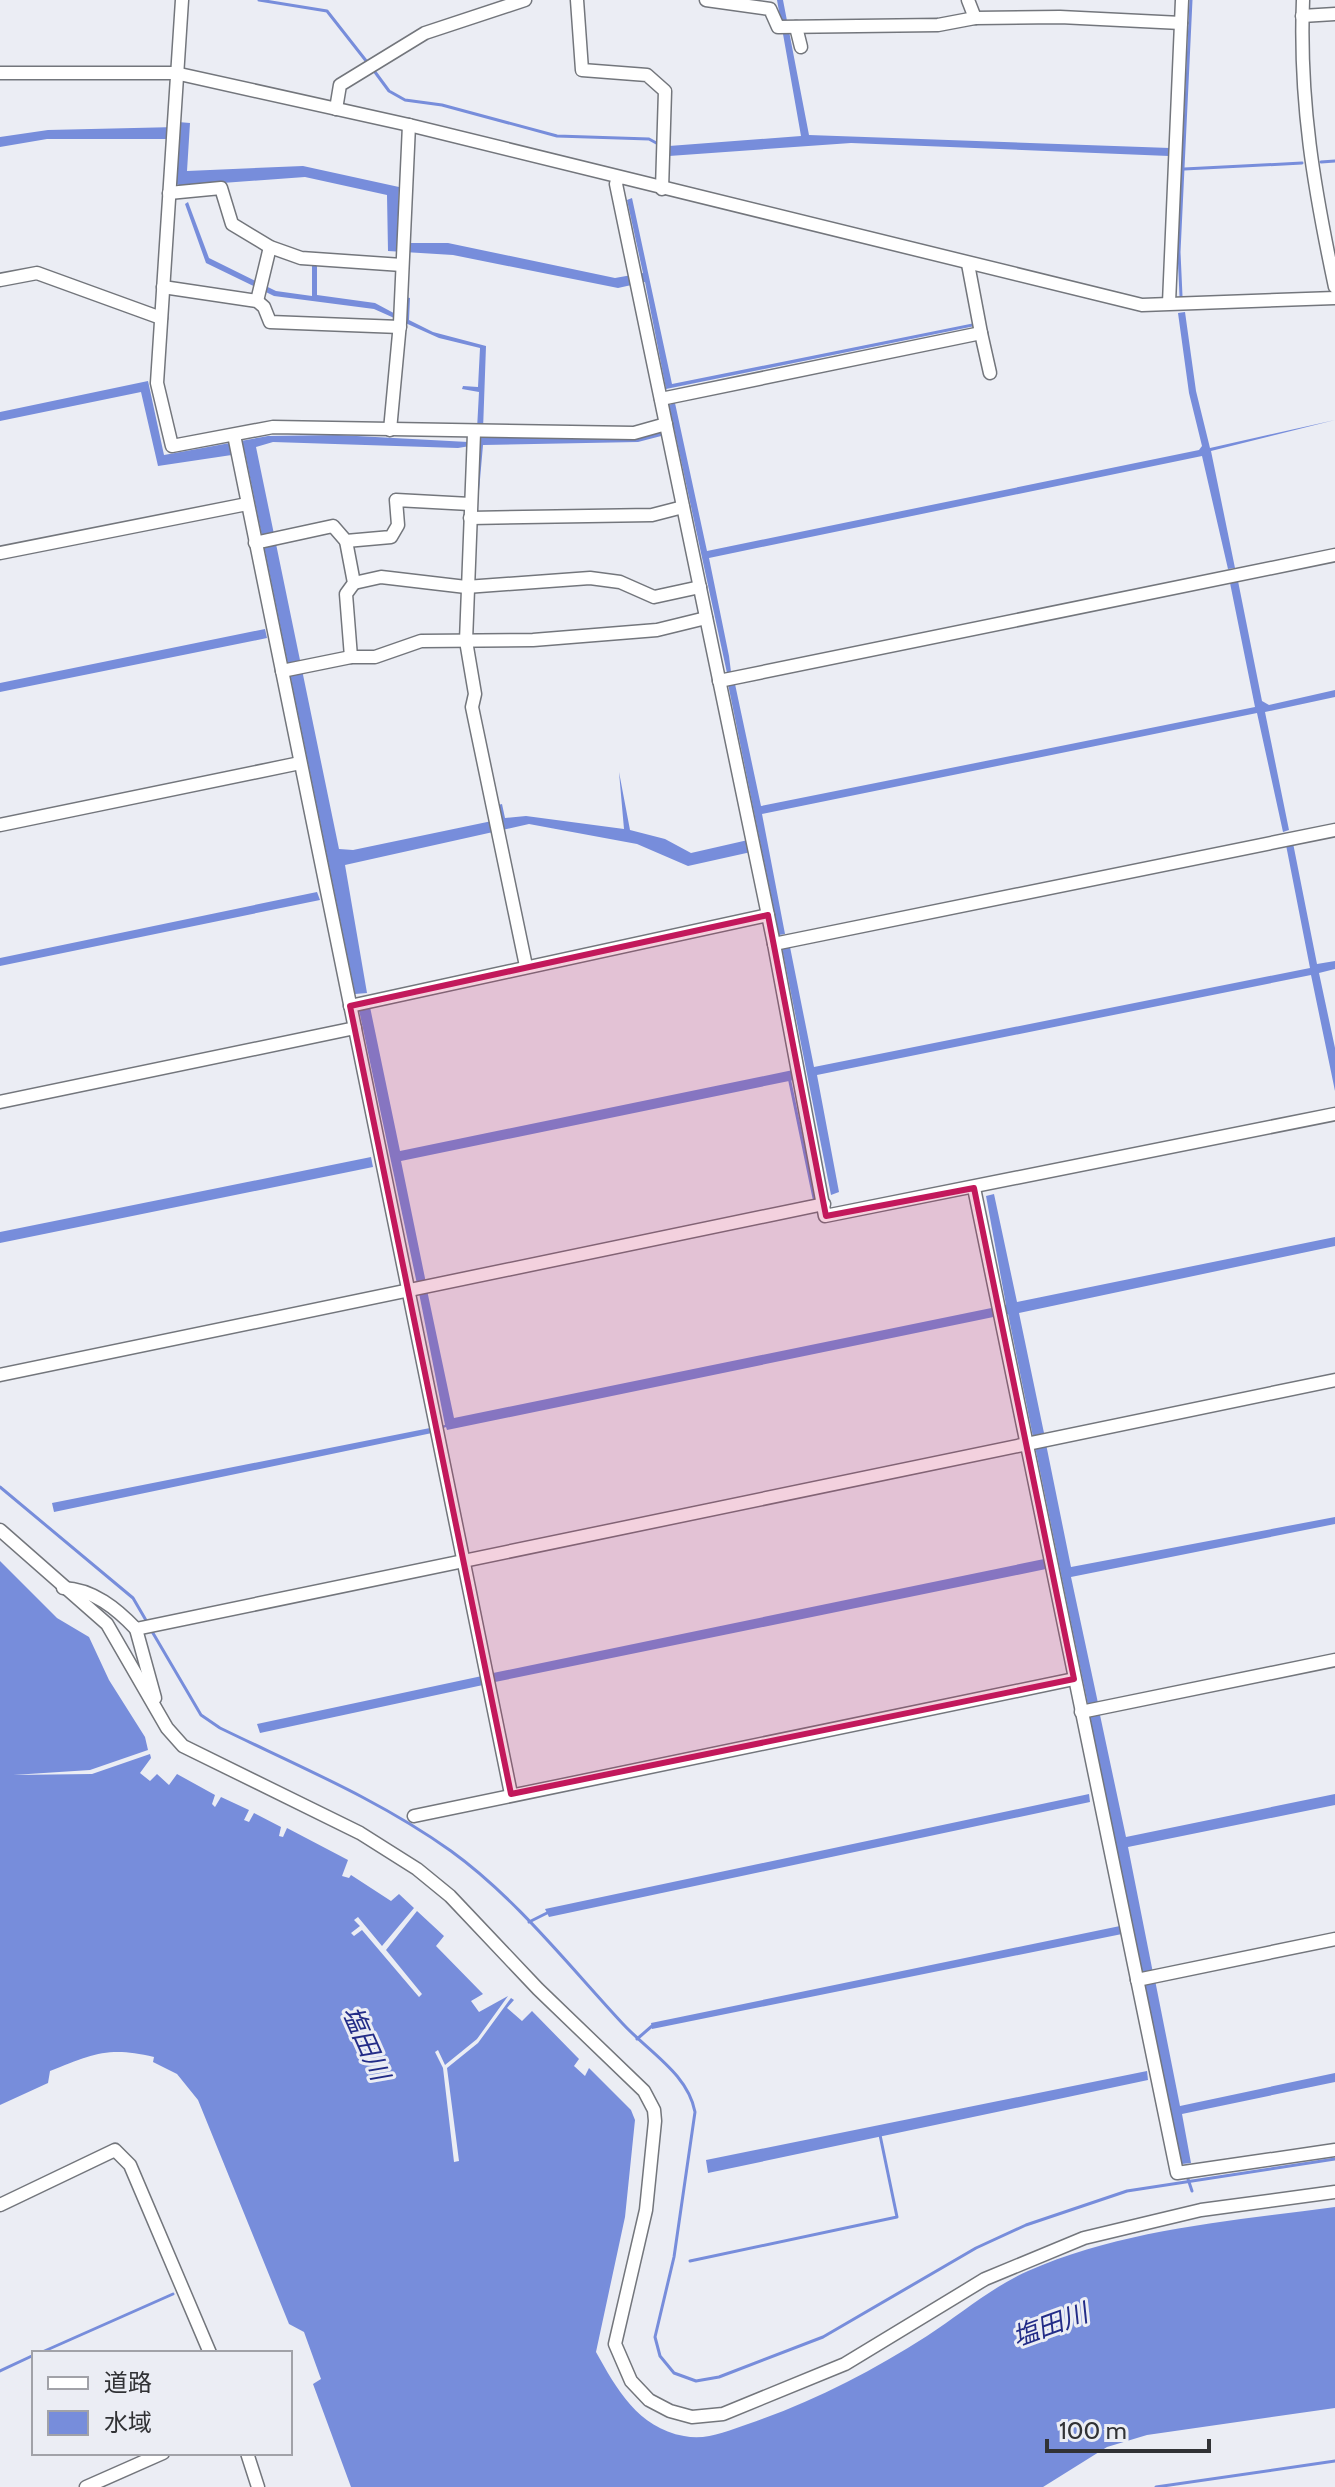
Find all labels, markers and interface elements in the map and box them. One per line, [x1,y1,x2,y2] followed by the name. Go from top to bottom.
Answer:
[336,2001,398,2088] water label: 塩田川
[1008,2296,1095,2353] water label: 塩田川
[32,2351,292,2455] legend
[104,2368,152,2397] text: 道路
[1047,2403,1209,2453] scale bar
[104,2408,152,2437] text: 水域
[1059,2416,1127,2445] text: 100 m

